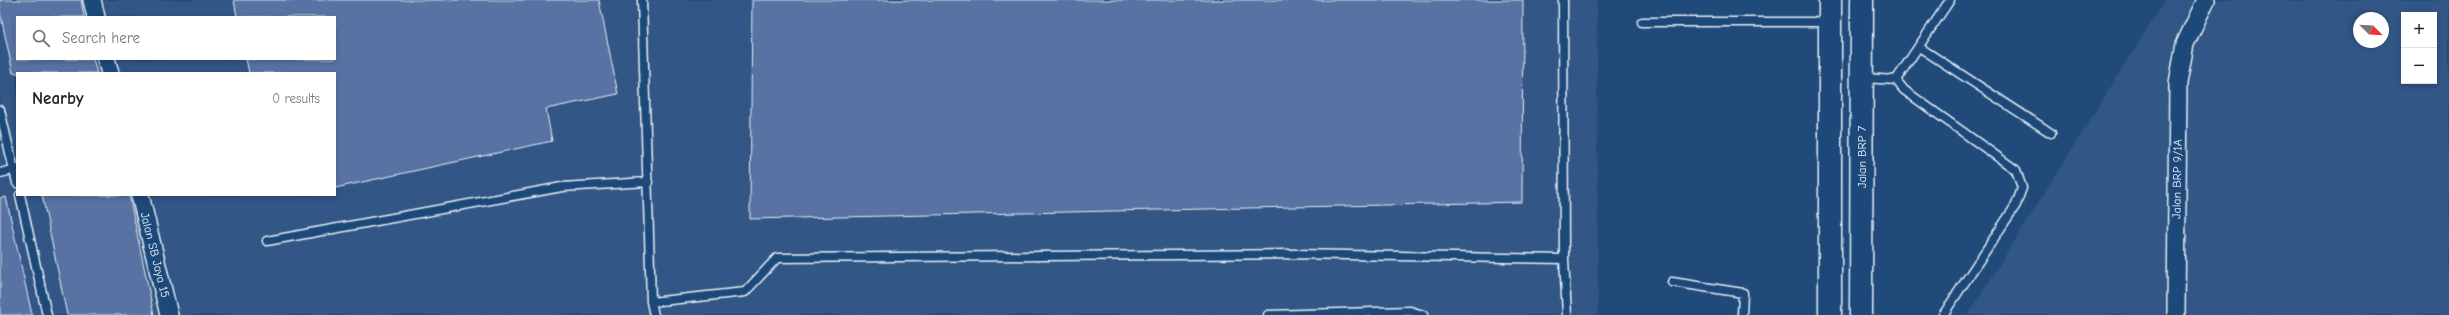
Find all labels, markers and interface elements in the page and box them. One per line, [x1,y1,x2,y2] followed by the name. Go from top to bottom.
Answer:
[2353,12,2389,48] north arrow
[2401,12,2437,84] map controls
[2401,12,2437,48] button: +
[16,16,336,60] search box
[30,27,52,49] icon: search
[62,29,140,47] text: Search here
[2401,48,2437,84] button: −
[32,89,83,108] text: Nearby
[272,91,320,106] text: 0 results
[1855,126,1869,188] street label: Jalan BRP 7
[2169,139,2185,219] street label: Jalan BRP 9/1A
[138,211,172,299] street label: Jalan SB Jaya 15

